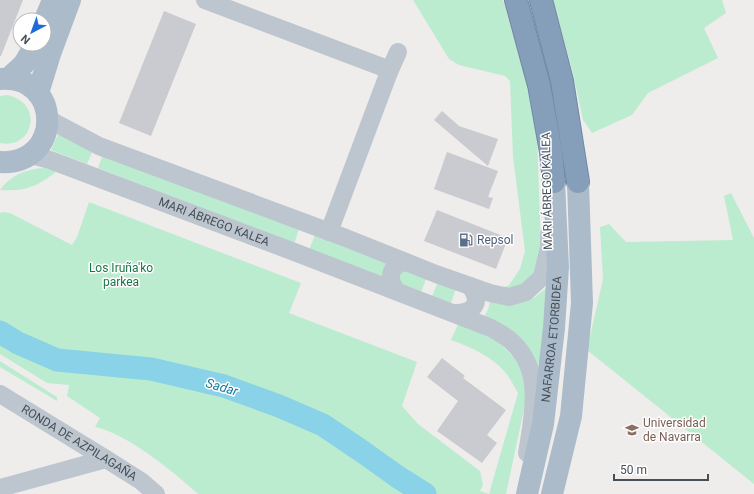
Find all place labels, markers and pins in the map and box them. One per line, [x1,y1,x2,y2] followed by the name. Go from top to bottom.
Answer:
[458,232,474,248] fuel station icon: Repsol
[477,233,513,247] place label: Repsol
[643,416,706,444] place label: Universidad de Navarra
[624,422,640,438] school or university icon: Universidad de Navarra

